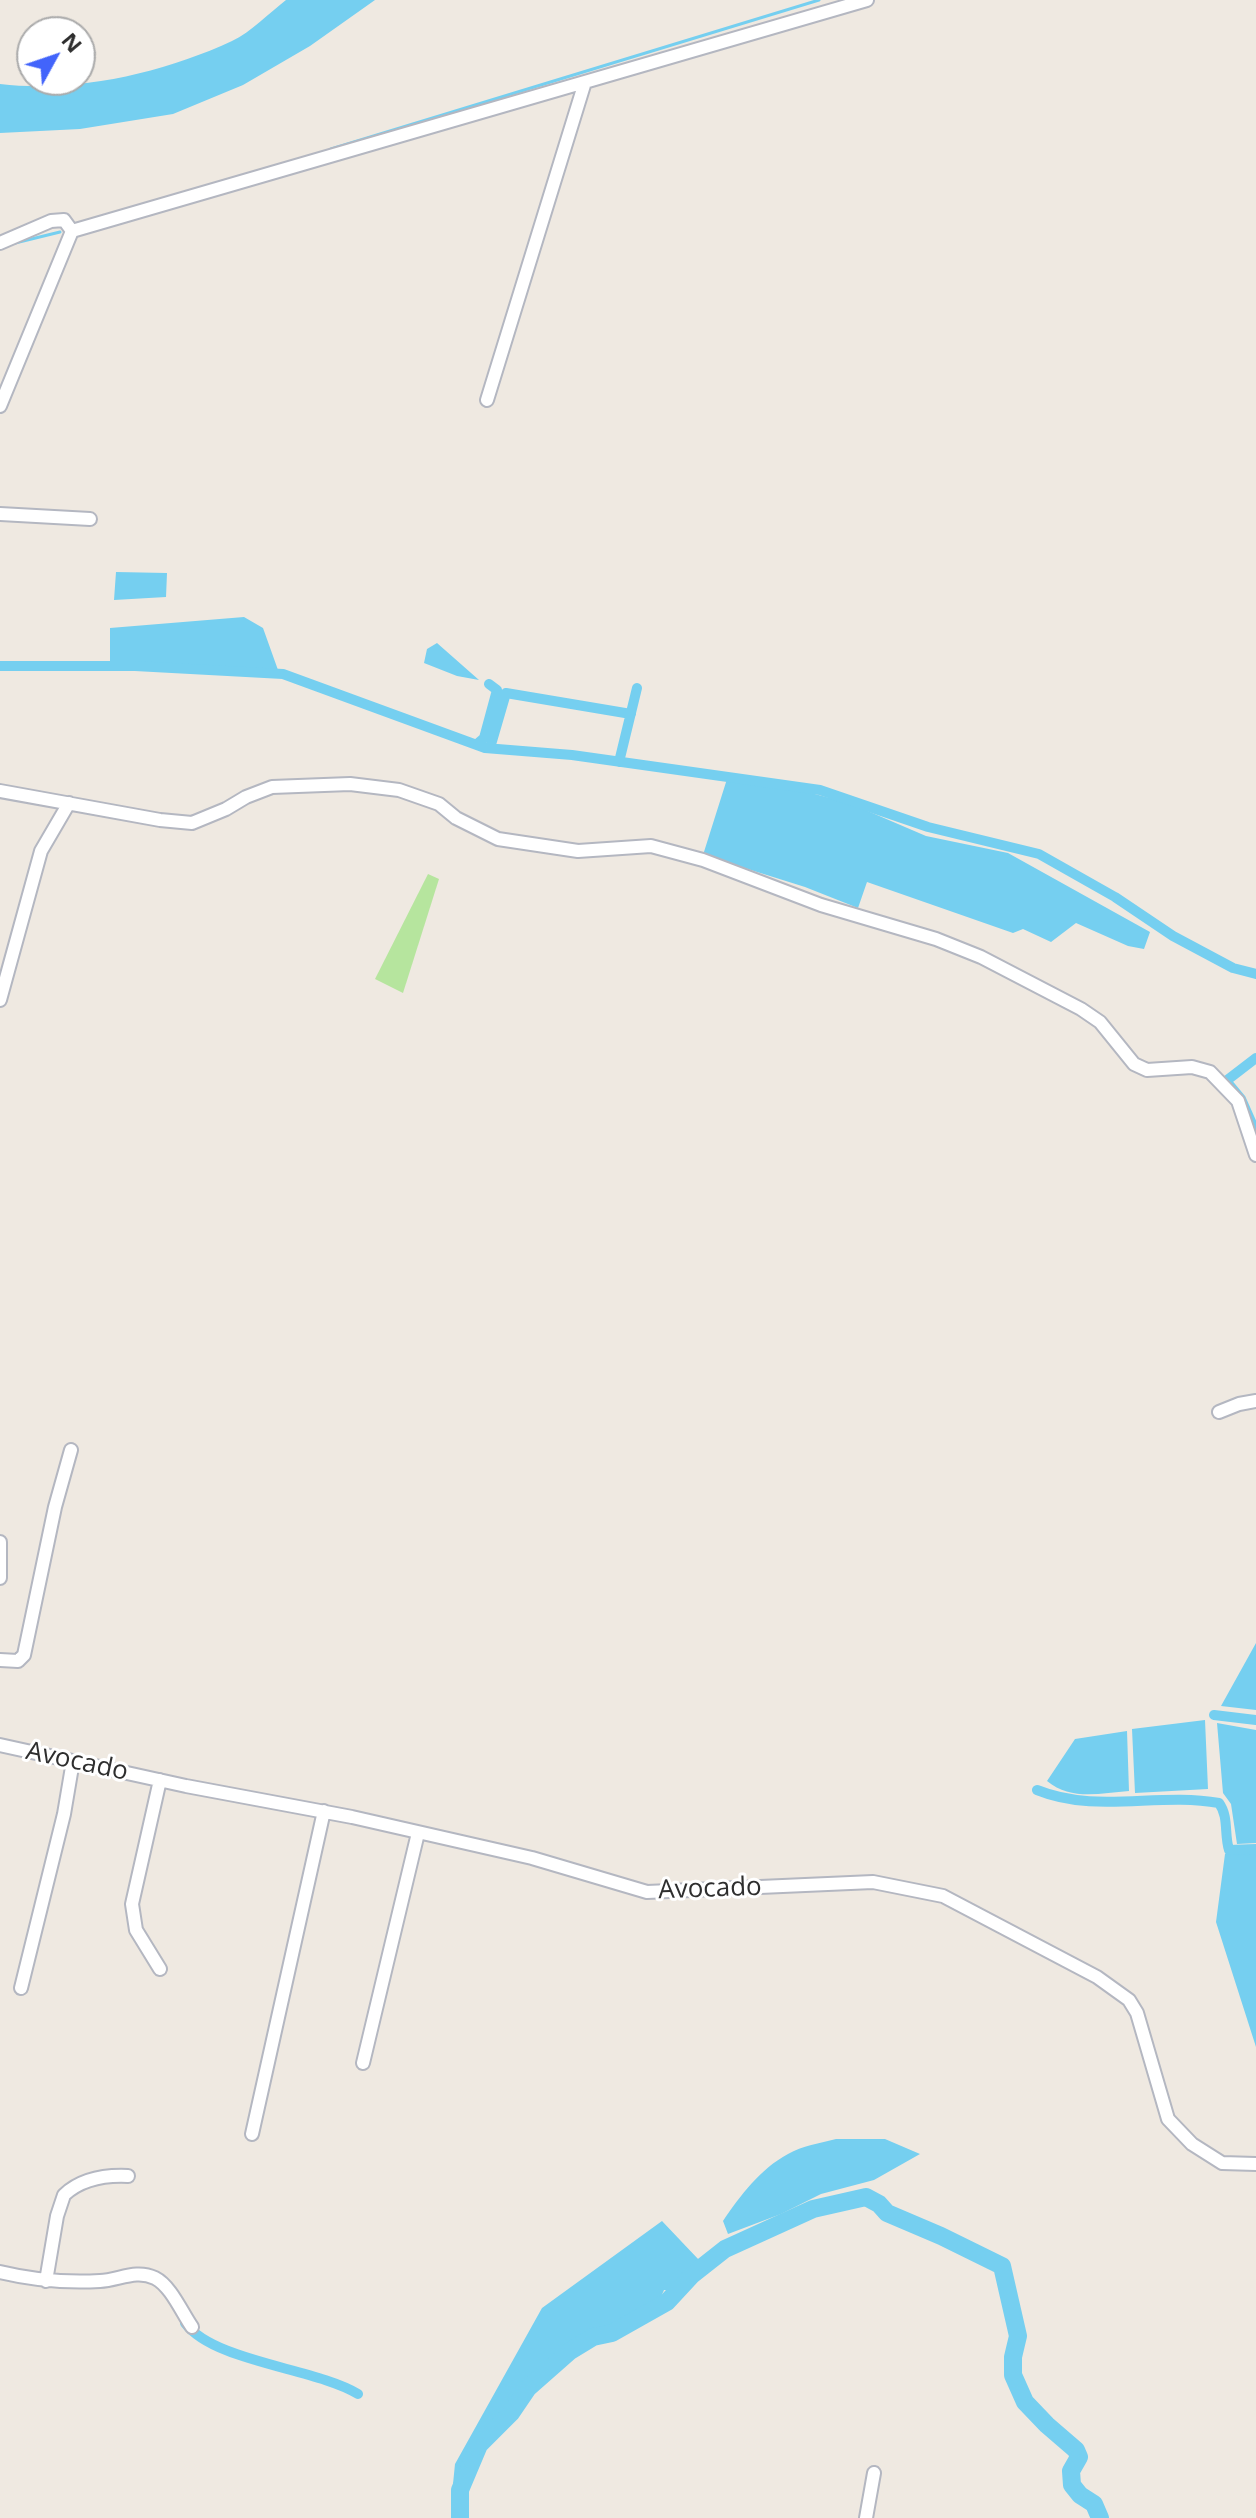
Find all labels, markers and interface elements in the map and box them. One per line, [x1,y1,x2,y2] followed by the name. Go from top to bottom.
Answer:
[16,16,96,96] north arrow
[56,25,90,58] text: N
[23,1736,131,1788] street label: Avocado
[658,1872,762,1906] street label: Avocado

